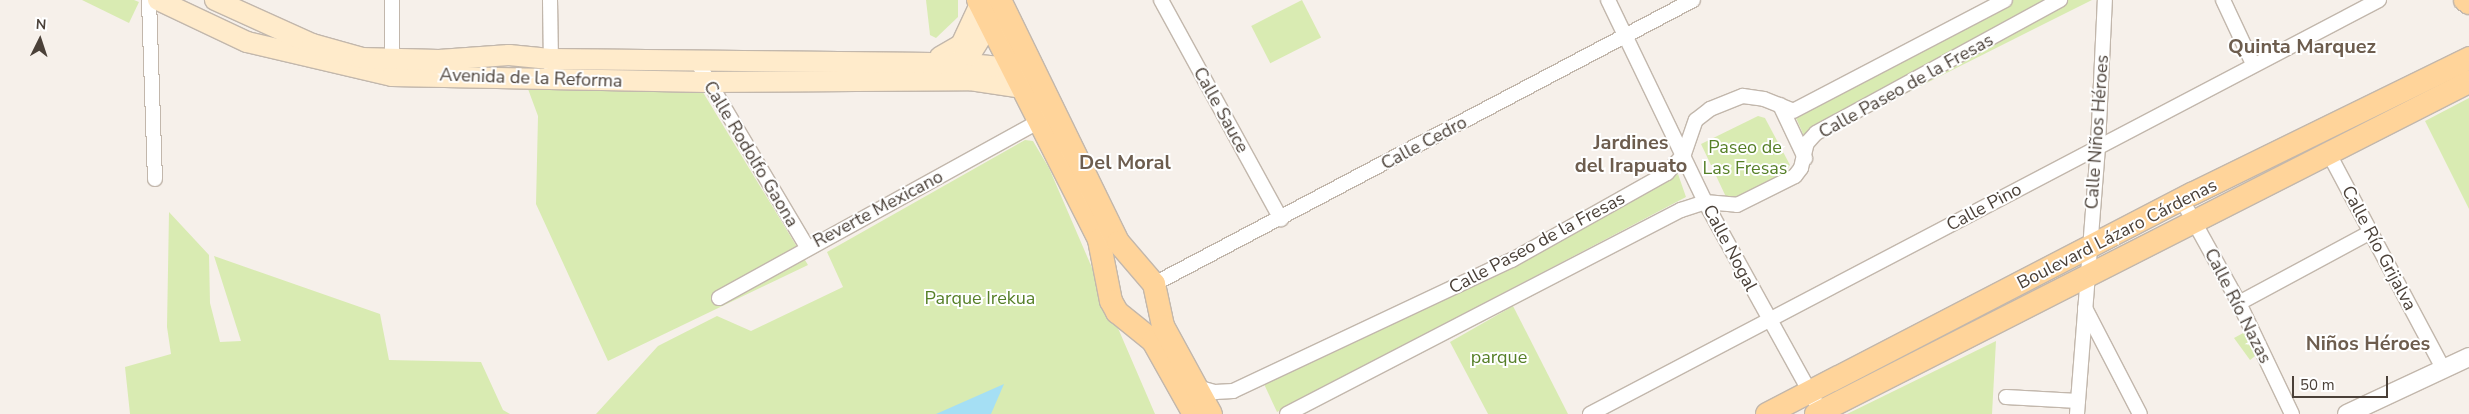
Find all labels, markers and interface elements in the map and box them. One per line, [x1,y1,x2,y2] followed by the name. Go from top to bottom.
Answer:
[15,15,65,65] north arrow
[35,15,47,34] text: N
[1815,29,1997,143] street label: Calle Paseo de la Fresas
[2228,34,2376,58] district label: Quinta Marquez
[2081,54,2113,210] street label: Calle Niños Héroes
[1189,63,1253,157] street label: Calle Sauce
[439,64,623,92] street label: Avenida de la Reforma
[699,77,803,231] street label: Calle Rodolfo Gaona
[1377,111,1471,175] street label: Calle Cedro
[1575,131,1687,178] district label: Jardines del Irapuato
[1702,137,1788,180] park label: Paseo de Las Fresas
[1079,150,1171,174] district label: Del Moral
[809,166,947,252] street label: Reverte Mexicano
[2014,174,2220,294] street label: Boulevard Lázaro Cárdenas
[1943,178,2025,236] street label: Calle Pino
[2337,182,2421,314] street label: Calle Río Grijalva
[1445,187,1629,299] street label: Calle Paseo de la Fresas
[1698,201,1762,295] street label: Calle Nogal
[2200,245,2276,367] street label: Calle Río Nazas
[925,287,1035,309] park label: Parque Irekua
[2306,331,2430,355] district label: Niños Héroes
[1471,346,1527,368] park label: parque
[2294,366,2390,398] scale bar
[2300,375,2335,395] text: 50 m

